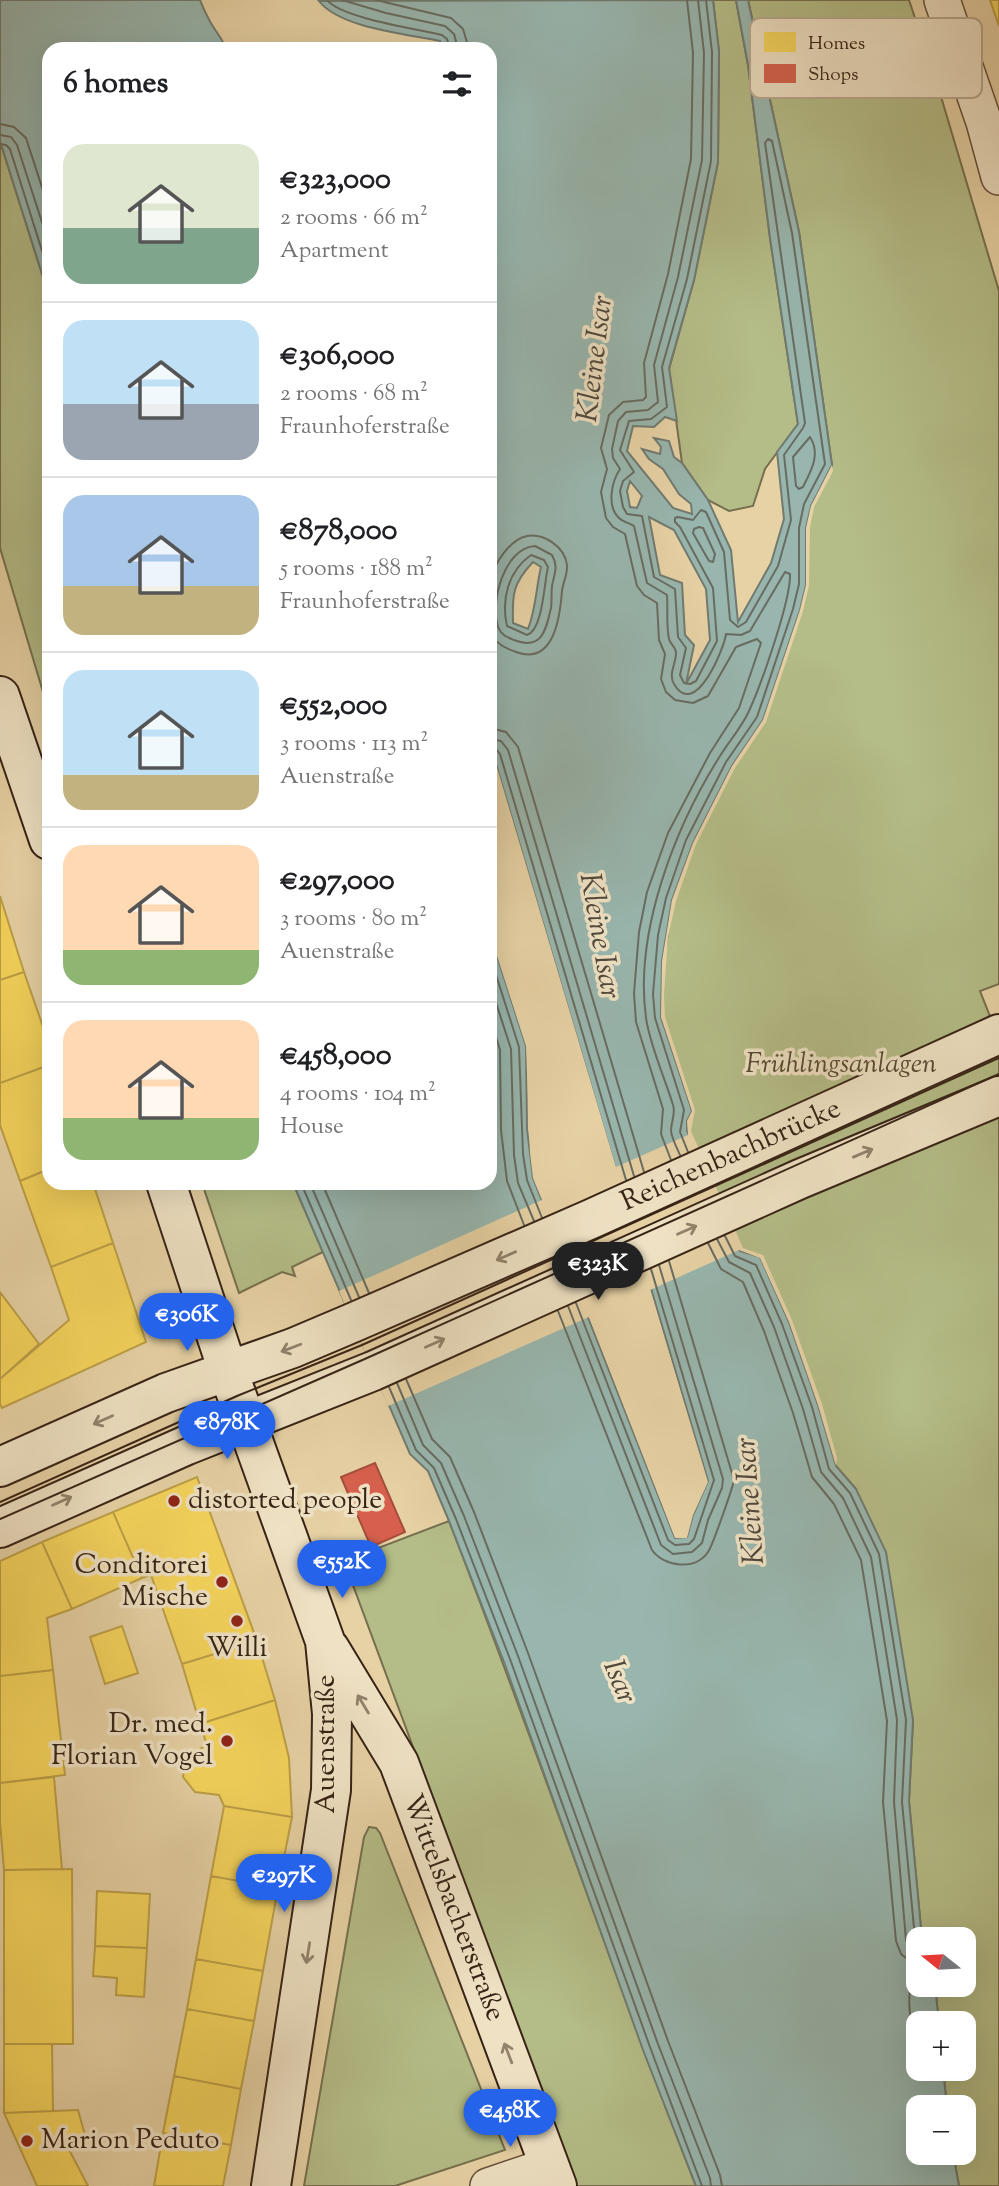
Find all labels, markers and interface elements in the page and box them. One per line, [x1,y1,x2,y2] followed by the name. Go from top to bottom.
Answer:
[750,18,982,98] legend
[808,31,865,58] text: Homes
[808,62,859,89] text: Shops
[63,63,168,106] text: 6 homes
[438,65,476,103] icon: filters
[280,159,391,202] text: €323,000
[119,172,203,256] icon: home
[280,202,428,235] text: 2 rooms · 66 m²
[280,235,389,268] text: Apartment
[567,293,625,425] water label: Kleine Isar
[280,335,395,378] text: €306,000
[119,348,203,432] icon: home
[280,378,428,411] text: 2 rooms · 68 m²
[280,411,450,444] text: Fraunhoferstraße
[280,510,397,553] text: €878,000
[119,523,203,607] icon: home
[280,553,433,586] text: 5 rooms · 188 m²
[280,586,450,619] text: Fraunhoferstraße
[280,685,388,728] text: €552,000
[119,698,203,782] icon: home
[280,728,428,761] text: 3 rooms · 113 m²
[280,761,394,794] text: Auenstraße
[280,860,395,903] text: €297,000
[567,870,631,1003] water label: Kleine Isar
[119,873,203,957] icon: home
[280,903,427,936] text: 3 rooms · 80 m²
[280,936,394,969] text: Auenstraße
[280,1035,392,1078] text: €458,000
[745,1045,937,1085] park label: Frühlingsanlagen
[119,1048,203,1132] icon: home
[280,1078,436,1111] text: 4 rooms · 104 m²
[615,1090,847,1222] street label: Reichenbachbrücke
[280,1111,344,1144] text: House
[851,1146,873,1159] one-way arrow
[676,1223,697,1236] one-way arrow
[549,1242,647,1302] pin: €323K
[568,1248,628,1281] text: €323K
[496,1250,517,1263] one-way arrow
[138,1294,236,1353] pin: €306K
[155,1299,219,1332] text: €306K
[424,1336,445,1349] one-way arrow
[280,1343,302,1356] one-way arrow
[178,1402,276,1461] pin: €878K
[194,1407,260,1440] text: €878K
[93,1414,115,1427] one-way arrow
[725,1436,777,1566] water label: Kleine Isar
[188,1481,382,1521] place label: distorted people
[166,1493,182,1509] marker: distorted people
[51,1494,73,1507] one-way arrow
[293,1540,391,1600] pin: €552K
[75,1546,208,1618] place label: Conditorei Mische
[313,1546,371,1579] text: €552K
[214,1574,230,1590] marker: Conditorei Mische
[229,1613,245,1629] marker: Willi
[207,1629,268,1669] place label: Willi
[591,1654,647,1711] water label: Isar
[307,1674,347,1814] street label: Auenstraße
[356,1695,370,1715] one-way arrow
[51,1705,213,1777] place label: Dr. med. Florian Vogel
[219,1733,235,1749] marker: Dr. med. Florian Vogel
[391,1789,515,2027] street label: Wittelsbacherstraße
[235,1854,333,1914] pin: €297K
[252,1860,316,1893] text: €297K
[906,1927,976,1997] north arrow
[906,1927,976,2165] map controls
[301,1941,314,1964] one-way arrow
[906,2011,976,2081] button: +
[500,2043,513,2065] one-way arrow
[461,2090,559,2149] pin: €458K
[480,2095,540,2128] text: €458K
[906,2095,976,2165] button: −
[41,2121,220,2161] place label: Marion Peduto
[19,2133,35,2149] marker: Marion Peduto

